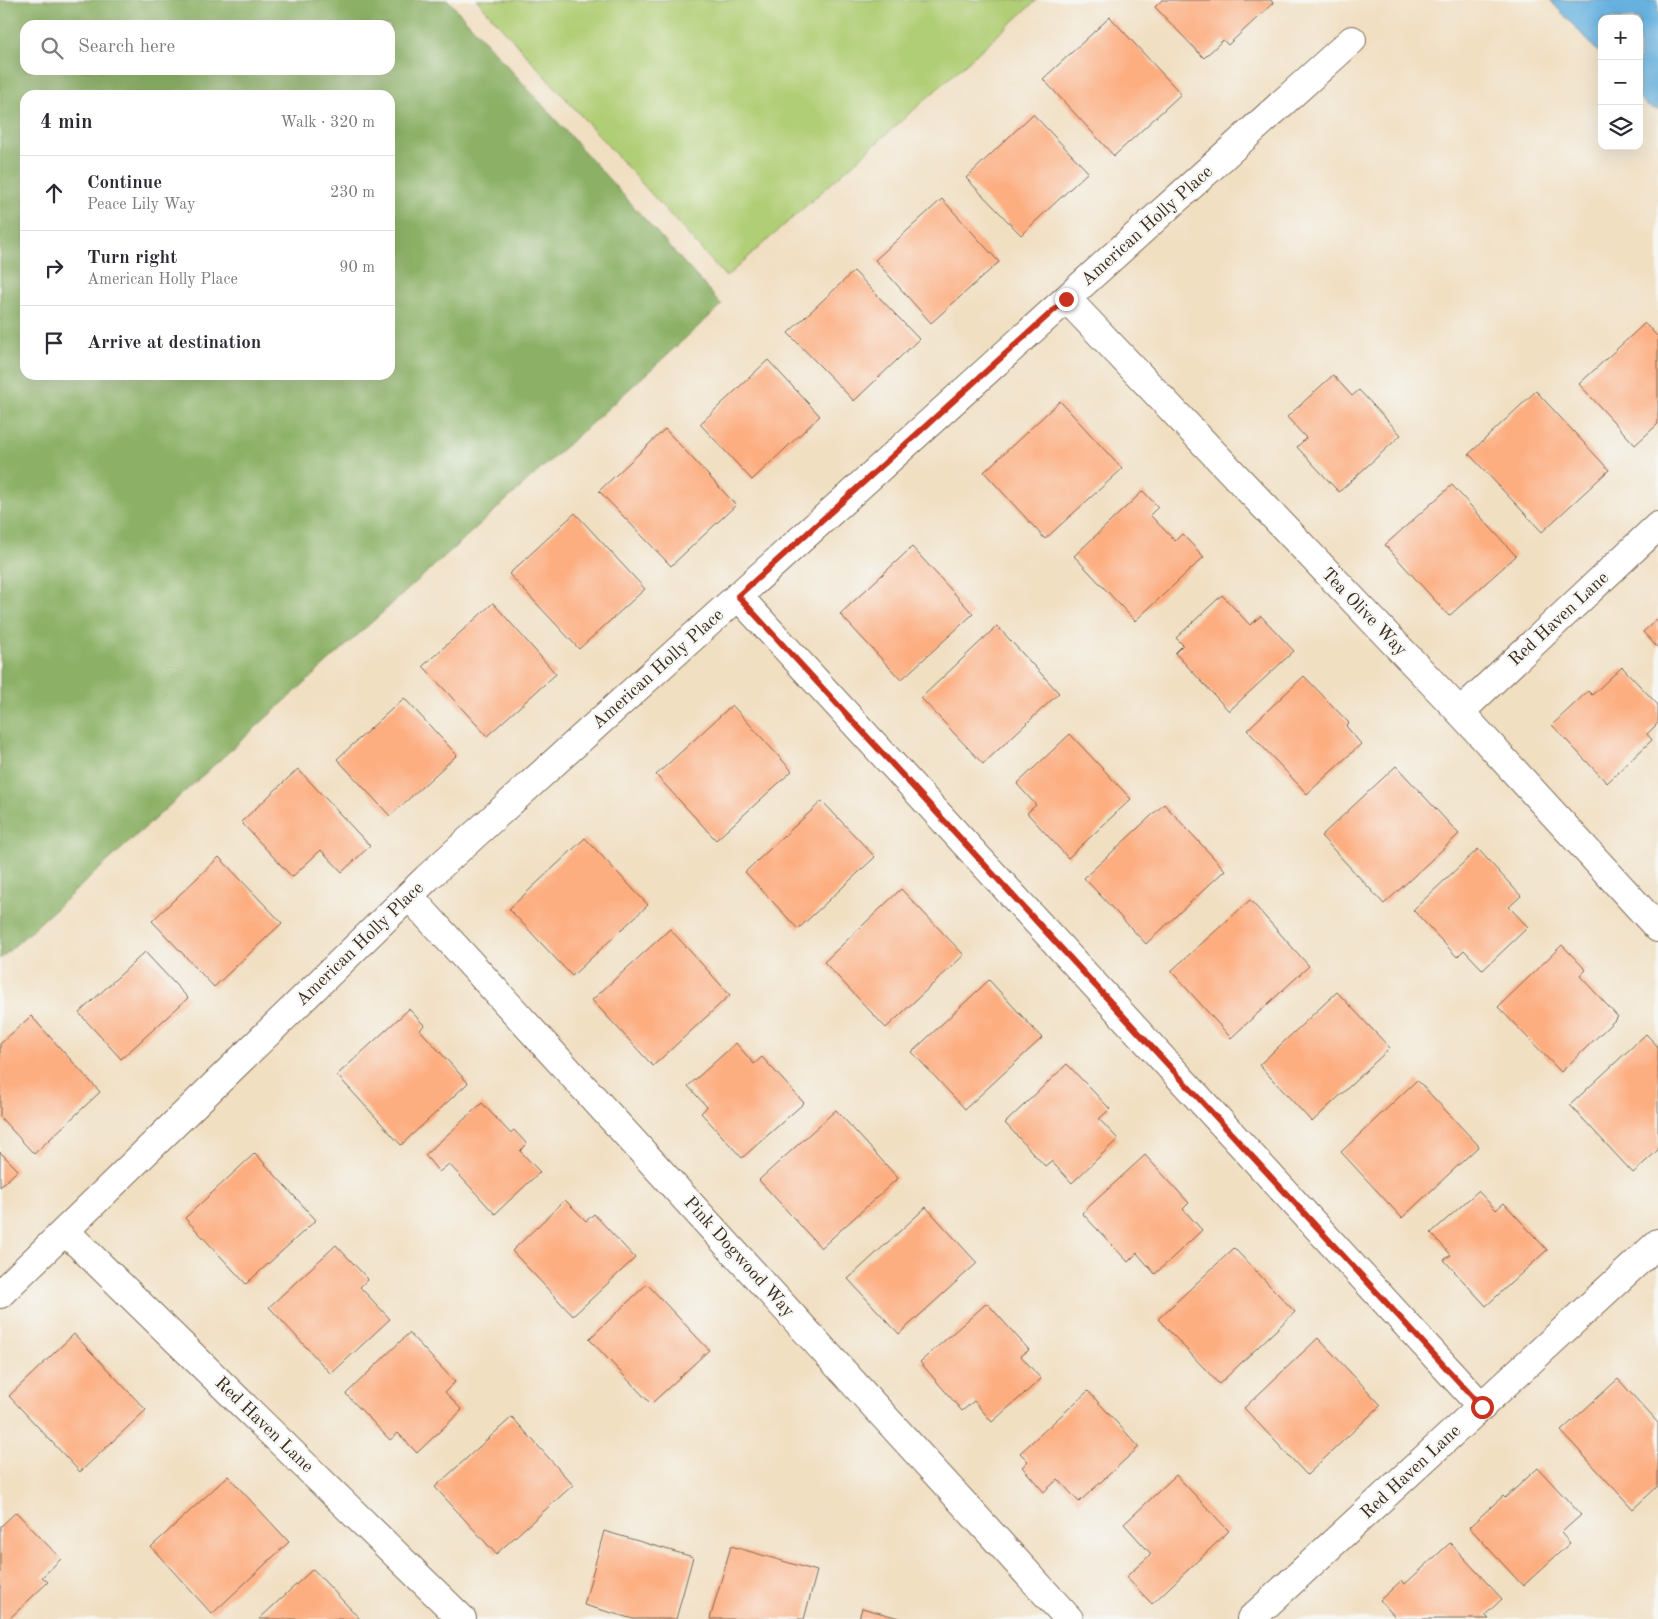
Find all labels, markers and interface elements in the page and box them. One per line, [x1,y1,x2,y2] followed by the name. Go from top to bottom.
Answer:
[1598,15,1643,150] map controls
[1598,15,1643,60] button: +
[20,20,395,75] search box
[38,34,66,62] icon: search
[78,38,175,57] text: Search here
[1598,60,1643,105] button: −
[1598,105,1643,150] button: layers
[40,112,93,133] text: 4 min
[280,115,375,131] text: Walk · 320 m
[1078,163,1216,289] street label: American Holly Place
[87,174,162,193] text: Continue
[40,179,68,207] icon: ahead
[330,185,375,201] text: 230 m
[87,197,195,213] text: Peace Lily Way
[87,249,177,268] text: Turn right
[40,254,68,282] icon: right
[339,260,375,276] text: 90 m
[87,272,238,288] text: American Holly Place
[1055,288,1078,311] route end
[40,329,68,357] icon: arrive
[87,334,261,353] text: Arrive at destination
[1318,565,1410,660] street label: Tea Olive Way
[1506,569,1612,669] street label: Red Haven Lane
[589,606,727,732] street label: American Holly Place
[293,879,427,1009] street label: American Holly Place
[680,1193,798,1321] street label: Pink Dogwood Way
[211,1374,317,1476] street label: Red Haven Lane
[1471,1396,1494,1419] route start
[1358,1422,1464,1522] street label: Red Haven Lane

